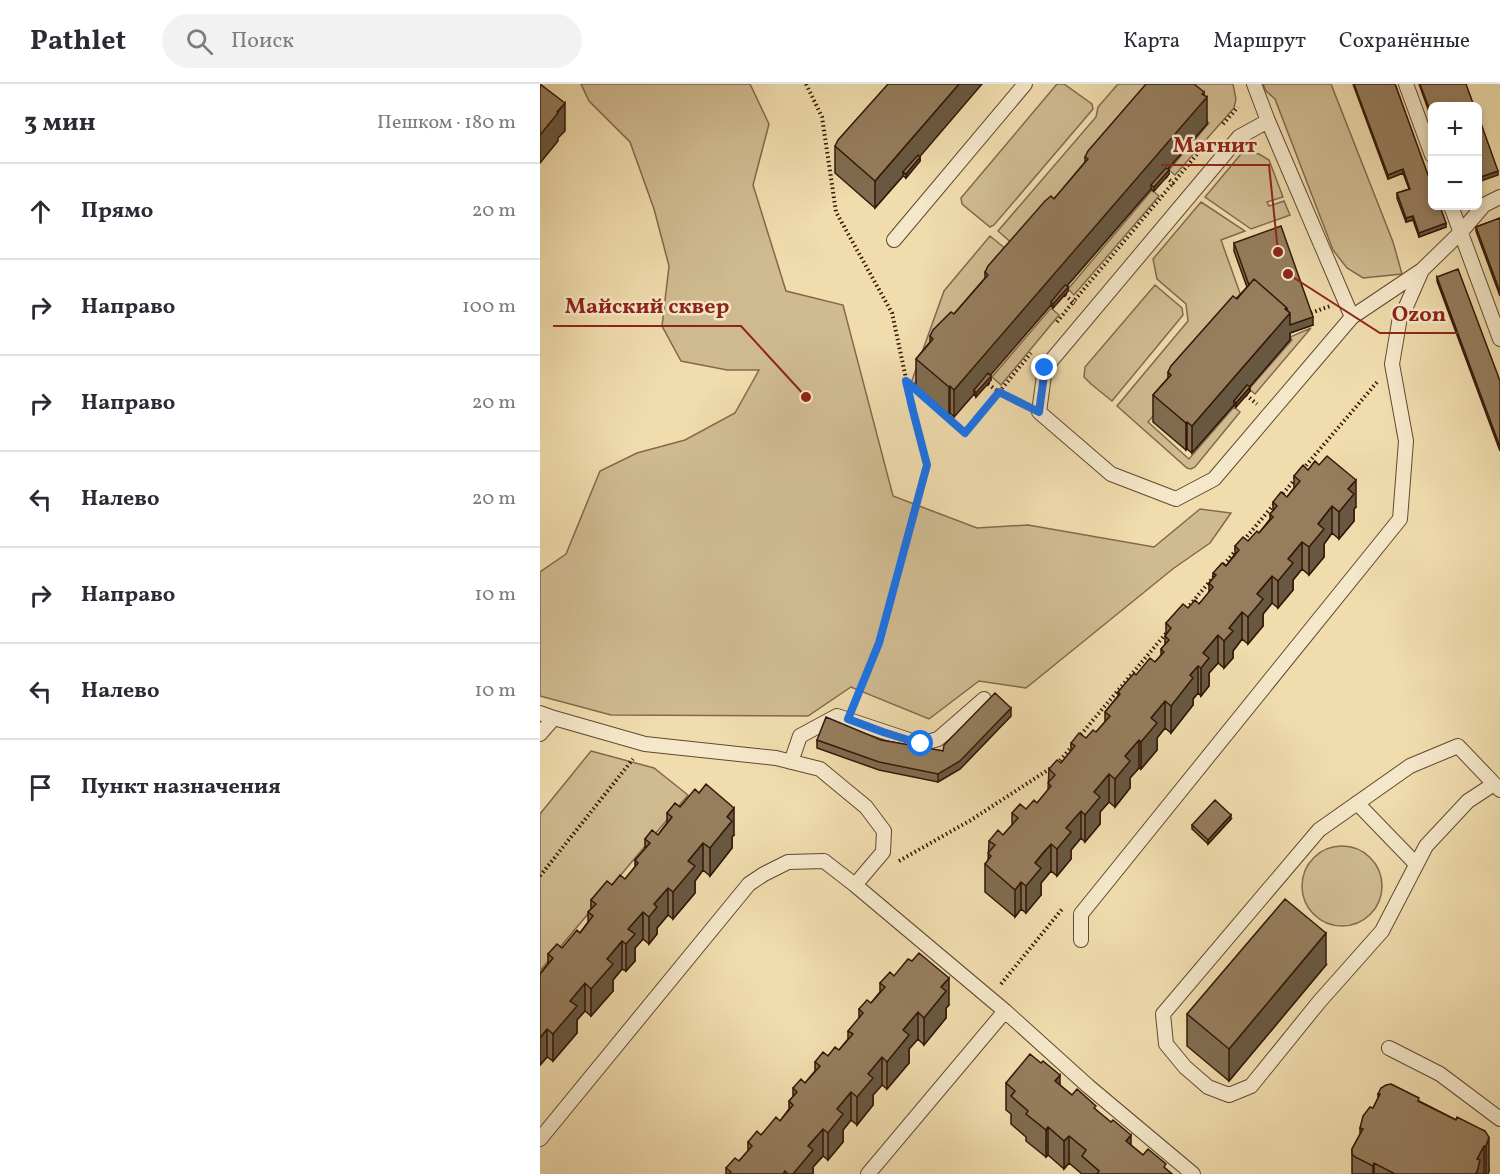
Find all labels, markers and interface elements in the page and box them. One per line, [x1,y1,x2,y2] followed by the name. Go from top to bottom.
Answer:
[162,14,582,68] search box
[30,22,126,61] text: Pathlet
[183,25,216,58] icon: search
[231,26,294,57] text: Поиск
[1123,27,1180,56] text: Карта
[1213,27,1306,56] text: Маршрут
[1339,27,1470,56] text: Сохранённые
[1428,102,1482,210] map controls
[1428,102,1482,156] button: +
[24,105,96,141] text: 3 мин
[377,109,516,137] text: Пешком · 180 m
[1161,125,1269,165] callout: Магнит
[1173,131,1257,162] text: Магнит
[1428,156,1482,210] button: −
[24,195,57,228] icon: ahead
[81,196,153,227] text: Прямо
[472,197,516,225] text: 20 m
[553,286,741,326] callout: Майский сквер
[24,291,57,324] icon: right
[81,292,175,323] text: Направо
[565,292,729,323] text: Майский сквер
[462,293,516,321] text: 100 m
[1380,293,1458,333] callout: Ozon
[1392,300,1446,331] text: Ozon
[1031,354,1057,380] route end
[24,387,57,420] icon: right
[81,388,175,419] text: Направо
[472,389,516,417] text: 20 m
[24,483,57,516] icon: left
[81,484,160,515] text: Налево
[472,485,516,513] text: 20 m
[24,579,57,612] icon: right
[81,580,175,611] text: Направо
[475,581,516,609] text: 10 m
[24,675,57,708] icon: left
[81,676,160,707] text: Налево
[475,677,516,705] text: 10 m
[907,730,933,756] route start
[24,771,57,804] icon: arrive
[81,772,281,803] text: Пункт назначения

